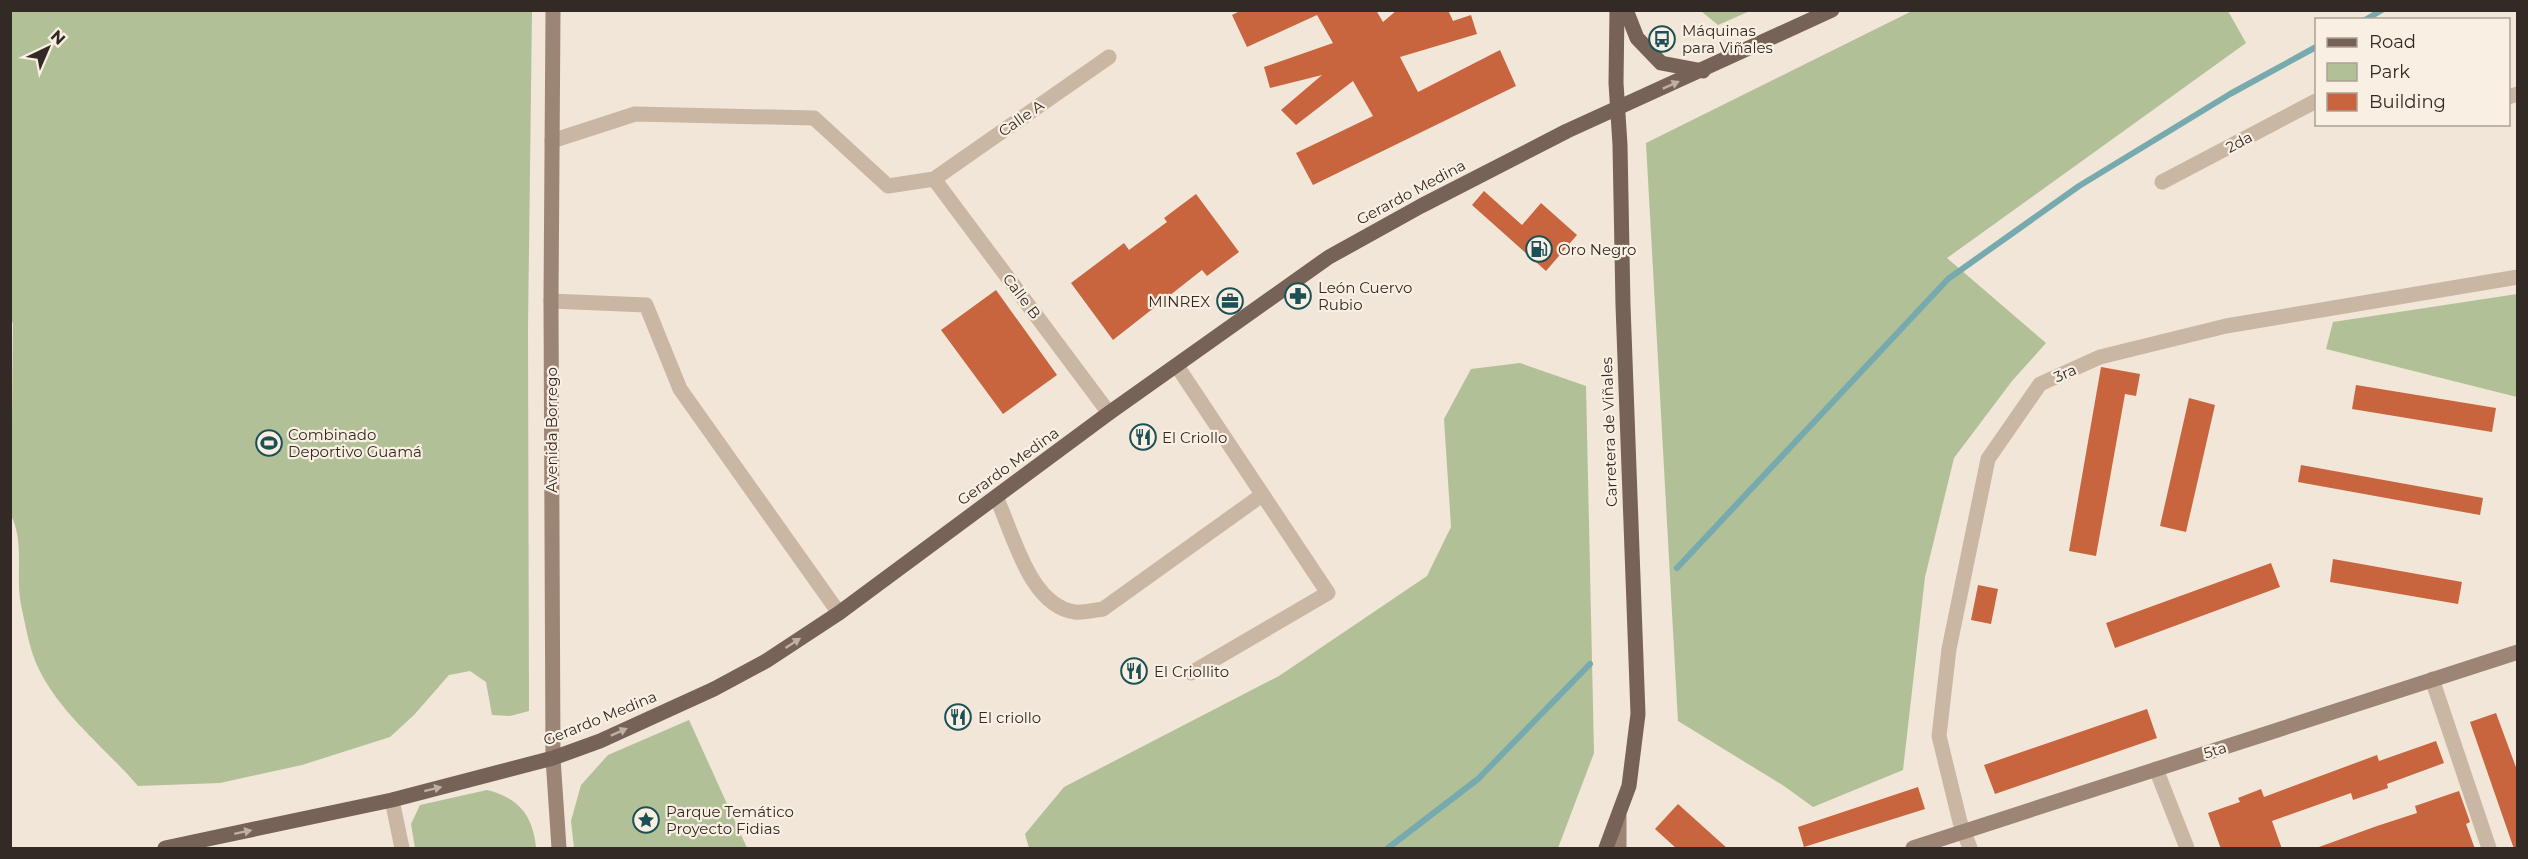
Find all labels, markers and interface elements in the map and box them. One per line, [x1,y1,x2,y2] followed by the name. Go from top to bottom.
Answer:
[18,18,78,78] north arrow
[2315,18,2510,126] legend
[1682,21,1773,57] place label: Máquinas para Viñales
[1647,24,1677,54] bus stop icon: Máquinas para Viñales
[47,26,69,49] text: N
[2369,31,2416,53] text: Road
[2369,61,2410,83] text: Park
[1663,81,1680,90] one-way arrow
[2369,91,2446,113] text: Building
[995,95,1048,140] street label: Calle A
[2222,127,2256,157] street label: 2da
[1353,155,1469,229] street label: Gerardo Medina
[1524,234,1554,264] fuel station icon: Oro Negro
[1558,240,1637,259] place label: Oro Negro
[999,270,1045,322] street label: Calle B
[1318,278,1412,314] place label: León Cuervo Rubio
[1283,281,1313,311] pharmacy icon: León Cuervo Rubio
[1215,286,1245,316] office icon: MINREX
[1148,292,1210,311] place label: MINREX
[1597,357,1621,507] street label: Carretera de Viñales
[2051,360,2079,386] street label: 3ra
[542,367,561,493] street label: Avenida Borrego
[1128,422,1158,452] restaurant icon: El Criollo
[954,423,1062,509] street label: Gerardo Medina
[288,425,422,461] place label: Combinado Deportivo Guamá
[254,428,284,458] sports icon: Combinado Deportivo Guamá
[1162,428,1227,447] place label: El Criollo
[784,637,800,649] one-way arrow
[1119,656,1149,686] restaurant icon: El Criollito
[1154,662,1229,681] place label: El Criollito
[540,687,660,749] street label: Gerardo Medina
[943,702,973,732] restaurant icon: El criollo
[978,708,1041,727] place label: El criollo
[611,727,629,737] one-way arrow
[2201,737,2229,763] street label: 5ta
[424,784,443,794] one-way arrow
[666,802,794,838] place label: Parque Temático Proyecto Fidias
[631,805,661,835] place icon: Parque Temático Proyecto Fidias
[234,827,253,836] one-way arrow

